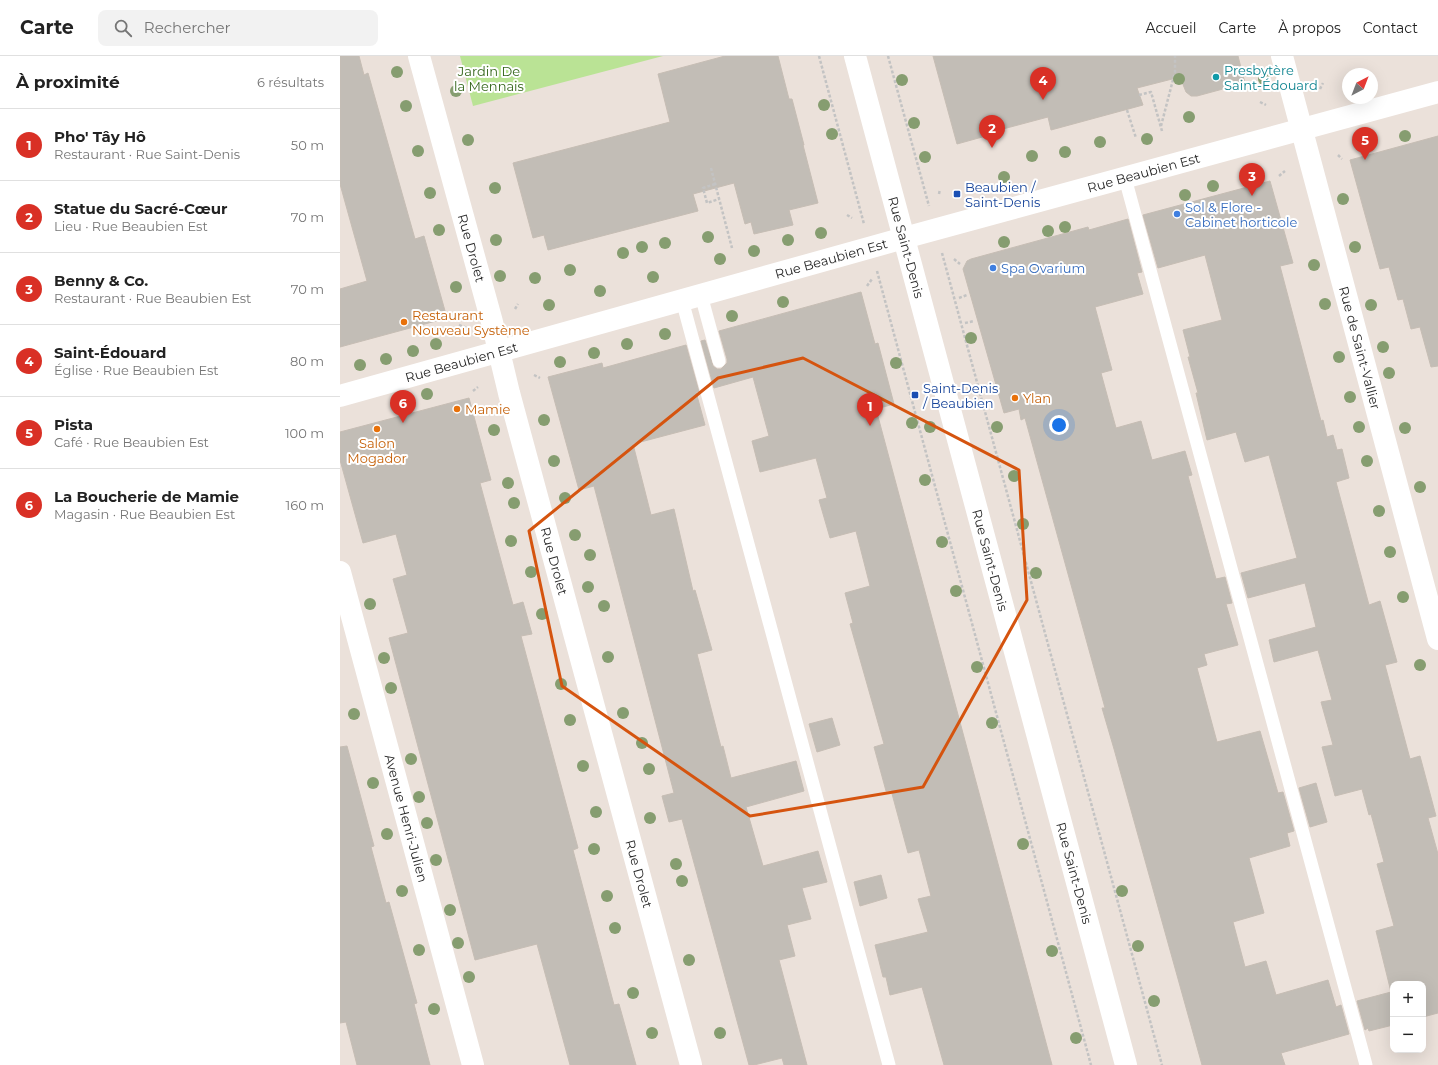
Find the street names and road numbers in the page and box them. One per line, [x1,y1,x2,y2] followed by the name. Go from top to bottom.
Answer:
[1085,150,1202,196] street label: Rue Beaubien Est
[885,195,928,300] street label: Rue Saint-Denis
[455,212,489,284] street label: Rue Drolet
[773,235,889,282] street label: Rue Beaubien Est
[1336,284,1384,411] street label: Rue de Saint-Vallier
[403,339,519,385] street label: Rue Beaubien Est
[969,507,1012,613] street label: Rue Saint-Denis
[538,525,571,597] street label: Rue Drolet
[382,752,431,884] street label: Avenue Henri-Julien
[1053,820,1096,926] street label: Rue Saint-Denis
[622,838,656,910] street label: Rue Drolet

